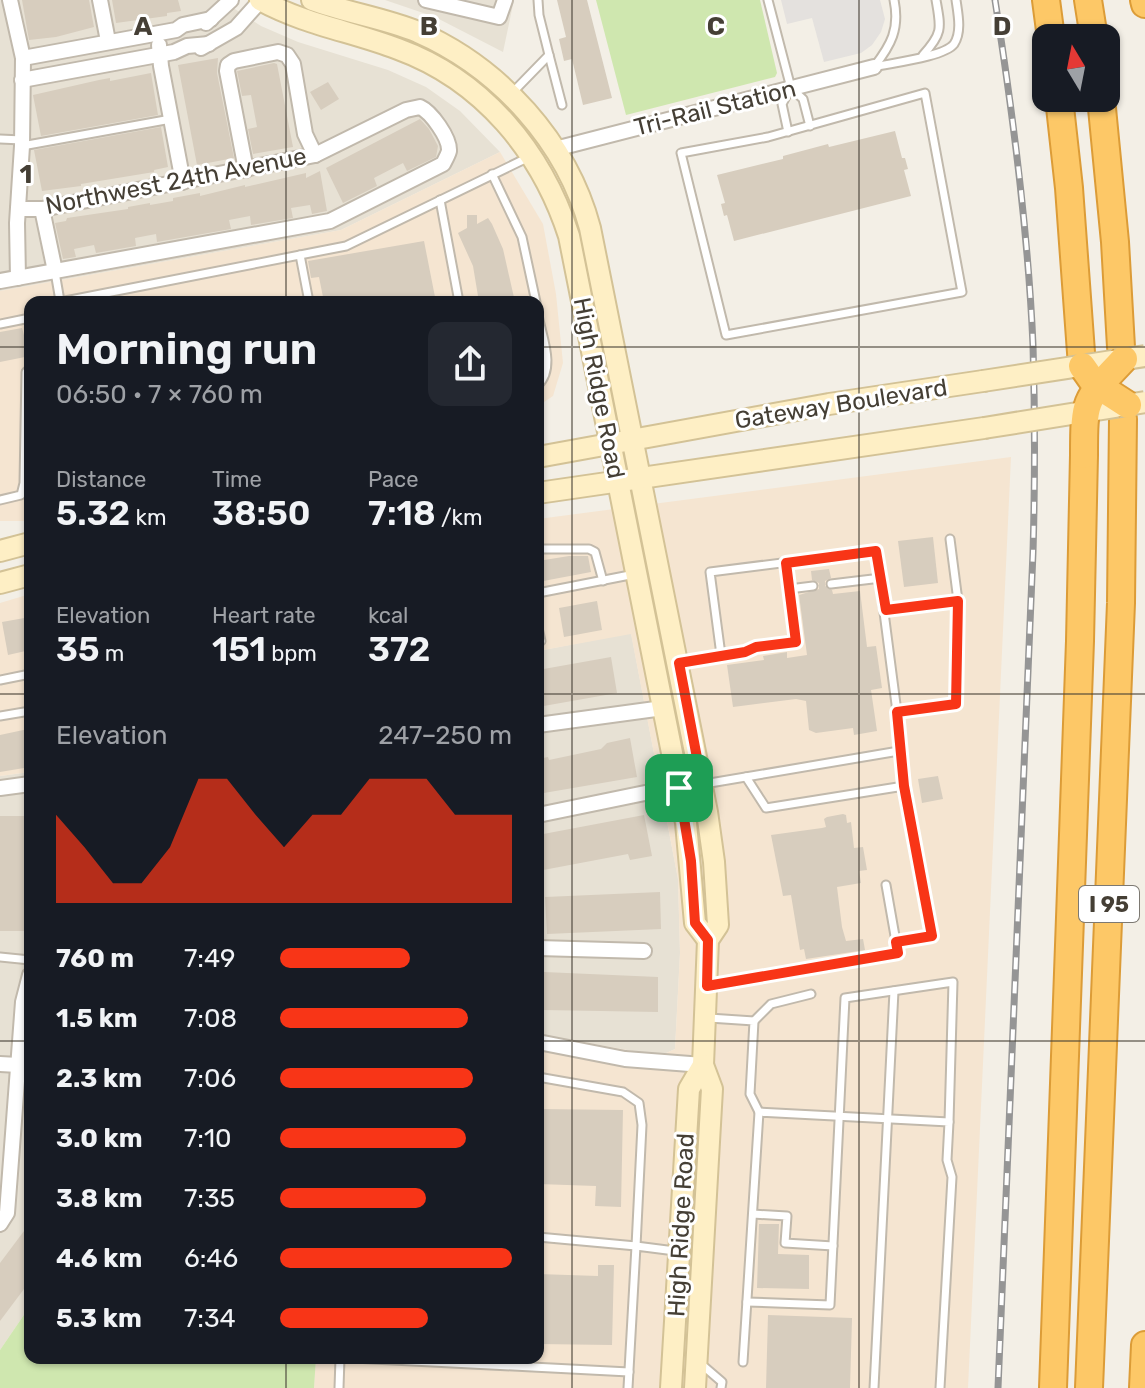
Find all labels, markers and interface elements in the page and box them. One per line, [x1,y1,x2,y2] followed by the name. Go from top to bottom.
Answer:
[134,11,153,42] text: A
[420,11,438,42] text: B
[707,11,725,42] text: C
[993,11,1011,42] text: D
[1032,24,1120,112] north arrow
[1032,24,1120,112] map controls
[631,74,799,142] street label: Tri-Rail Station
[43,142,309,220] street label: Northwest 24th Avenue
[20,159,32,190] text: 1
[568,295,630,481] street label: High Ridge Road
[428,322,512,406] button: share
[56,323,317,375] text: Morning run
[733,373,949,435] street label: Gateway Boulevard
[56,379,263,410] text: 06:50 · 7 × 760 m
[56,466,146,493] text: Distance
[212,466,262,493] text: Time
[368,466,419,493] text: Pace
[56,493,130,534] text: 5.32
[212,493,310,534] text: 38:50
[368,493,436,534] text: 7:18
[130,504,166,531] text: km
[436,504,482,531] text: /km
[56,602,150,629] text: Elevation
[212,602,316,629] text: Heart rate
[368,602,408,629] text: kcal
[56,629,99,670] text: 35
[212,629,266,670] text: 151
[368,629,430,670] text: 372
[99,640,124,667] text: m
[266,640,317,667] text: bpm
[56,720,167,751] text: Elevation
[378,720,512,751] text: 247–250 m
[645,754,713,822] pin
[657,766,701,810] icon: arrive
[1079,886,1139,922] road number: I 95
[56,943,134,974] text: 760 m
[184,943,235,974] text: 7:49
[56,1003,138,1034] text: 1.5 km
[184,1003,237,1034] text: 7:08
[56,1063,142,1094] text: 2.3 km
[184,1063,236,1094] text: 7:06
[56,1123,143,1154] text: 3.0 km
[184,1123,232,1154] text: 7:10
[662,1132,700,1318] street label: High Ridge Road
[56,1183,143,1214] text: 3.8 km
[184,1183,235,1214] text: 7:35
[56,1243,142,1274] text: 4.6 km
[184,1243,238,1274] text: 6:46
[56,1303,142,1334] text: 5.3 km
[184,1303,236,1334] text: 7:34

